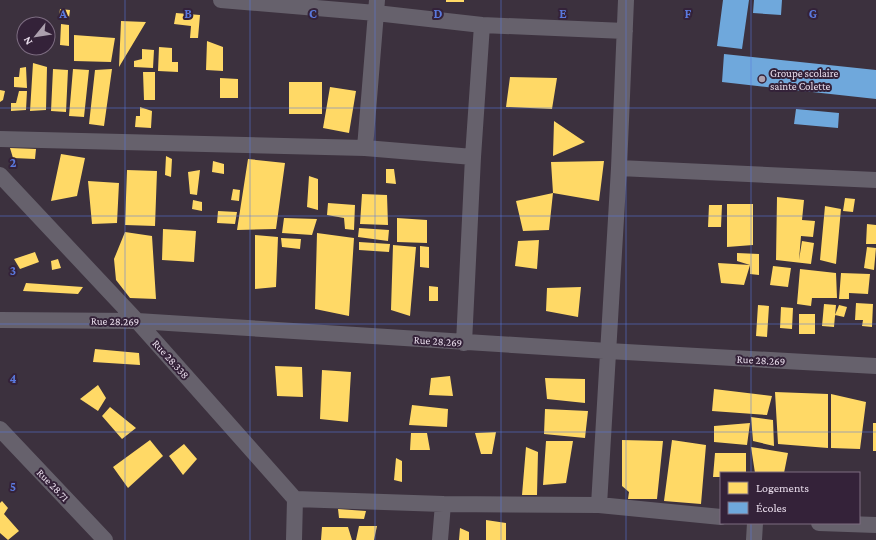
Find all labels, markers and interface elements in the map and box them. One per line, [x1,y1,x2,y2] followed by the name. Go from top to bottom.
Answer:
[58,6,67,21] text: A
[184,6,192,21] text: B
[309,6,317,21] text: C
[434,6,443,21] text: D
[559,6,567,21] text: E
[685,6,692,21] text: F
[809,6,817,21] text: G
[16,16,56,56] north arrow
[20,34,34,47] text: N
[770,67,838,92] place label: Groupe scolaire sainte Colette
[757,74,767,84] marker: Groupe scolaire sainte Colette
[10,155,17,170] text: 2
[10,263,16,278] text: 3
[91,315,139,327] street label: Rue 28.269
[413,333,463,349] street label: Rue 28.269
[150,337,192,381] street label: Rue 28.338
[737,353,785,367] street label: Rue 28.269
[9,371,17,386] text: 4
[35,466,72,504] street label: Rue 28.71
[720,472,860,524] legend
[10,479,16,494] text: 5
[756,481,809,495] text: Logements
[756,501,787,515] text: Écoles

